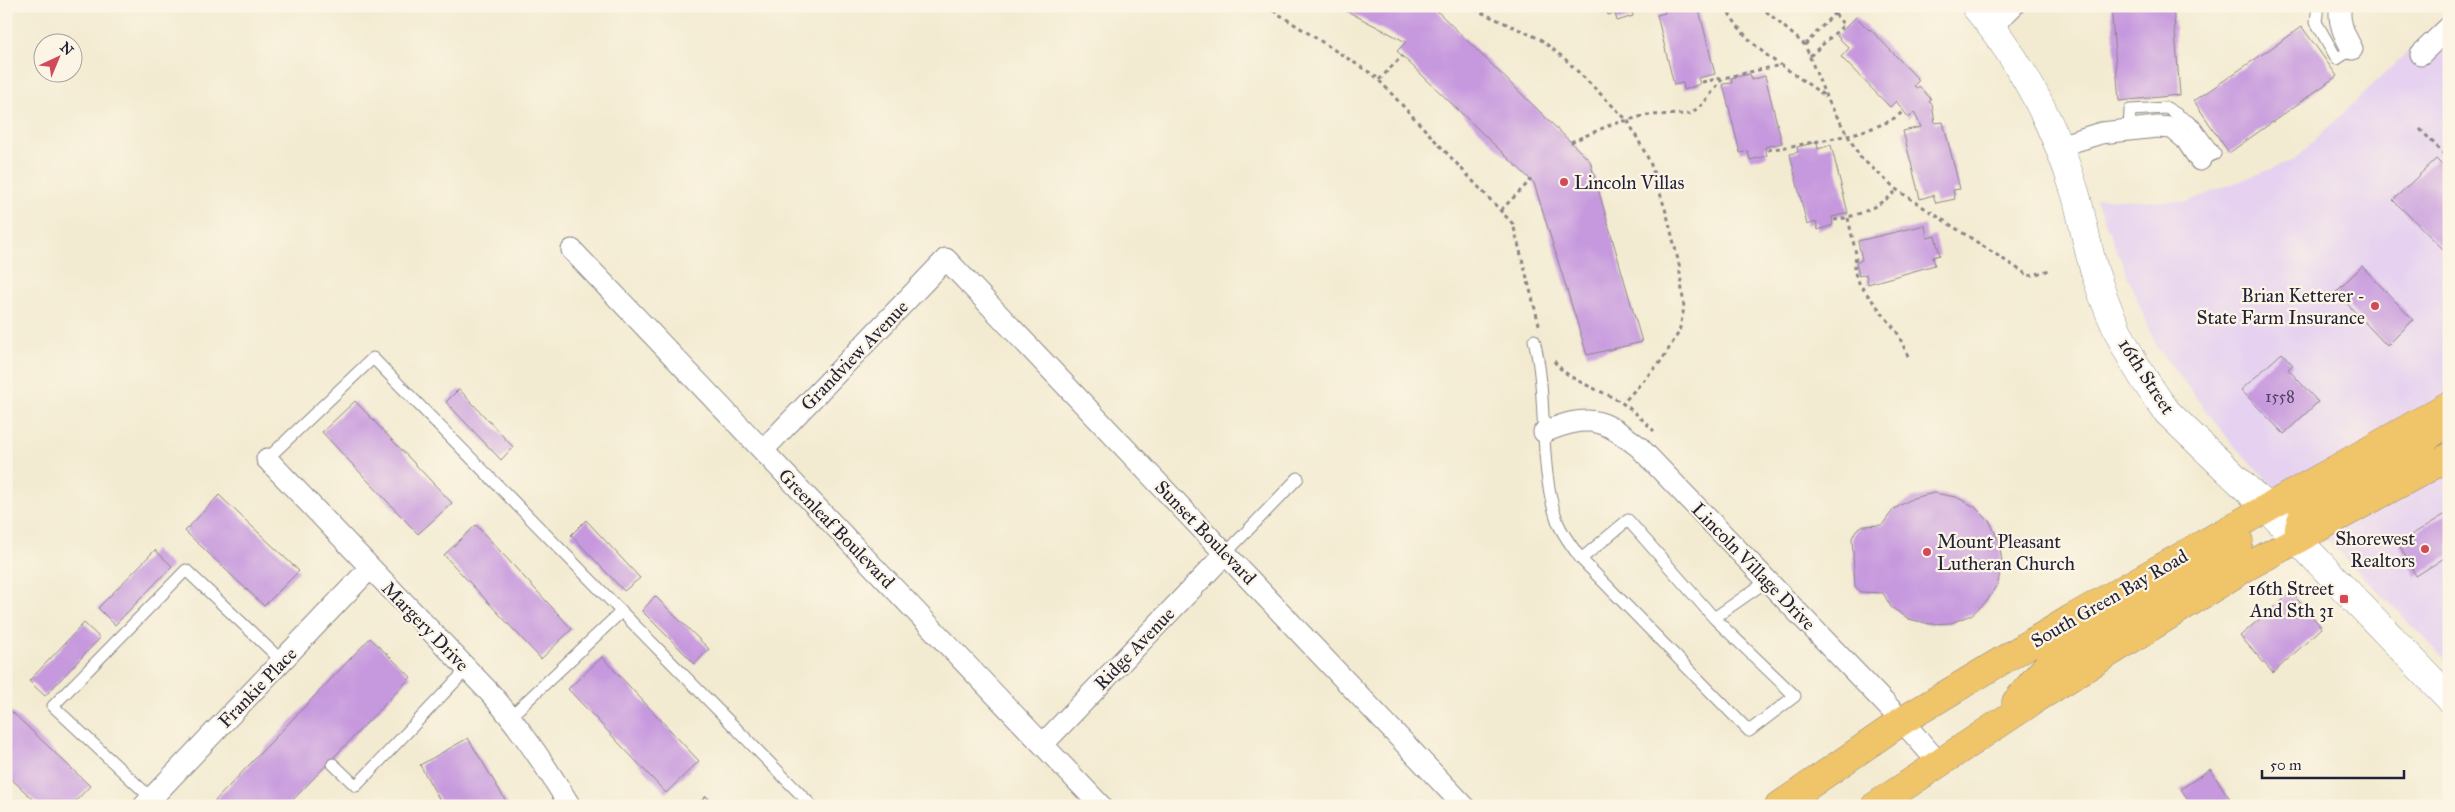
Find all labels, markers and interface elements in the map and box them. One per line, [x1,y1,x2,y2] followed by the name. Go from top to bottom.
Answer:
[32,32,82,82] north arrow
[57,39,77,59] text: N
[1574,171,1684,194] place label: Lincoln Villas
[1558,176,1570,188] marker: Lincoln Villas
[2197,284,2365,329] place label: Brian Ketterer - State Farm Insurance
[796,295,913,415] street label: Grandview Avenue
[2369,300,2381,312] marker: Brian Ketterer - State Farm Insurance
[2114,334,2180,419] street label: 16th Street
[2265,387,2295,406] house number: 1558
[774,464,900,593] street label: Greenleaf Boulevard
[1150,475,1261,590] street label: Sunset Boulevard
[1686,498,1820,636] street label: Lincoln Village Drive
[2335,527,2415,572] place label: Shorewest Realtors
[1937,530,2075,575] place label: Mount Pleasant Lutheran Church
[2419,543,2431,555] marker: Shorewest Realtors
[2027,544,2192,653] street label: South Green Bay Road
[1921,546,1933,558] marker: Mount Pleasant Lutheran Church
[377,577,474,677] street label: Margery Drive
[2248,577,2334,622] place label: 16th Street And Sth 31
[2338,593,2350,605] marker: 16th Street And Sth 31
[1089,602,1180,695] street label: Ridge Avenue
[213,642,302,733] street label: Frankie Place
[2262,747,2405,779] scale bar
[2270,756,2302,774] text: 50 m

